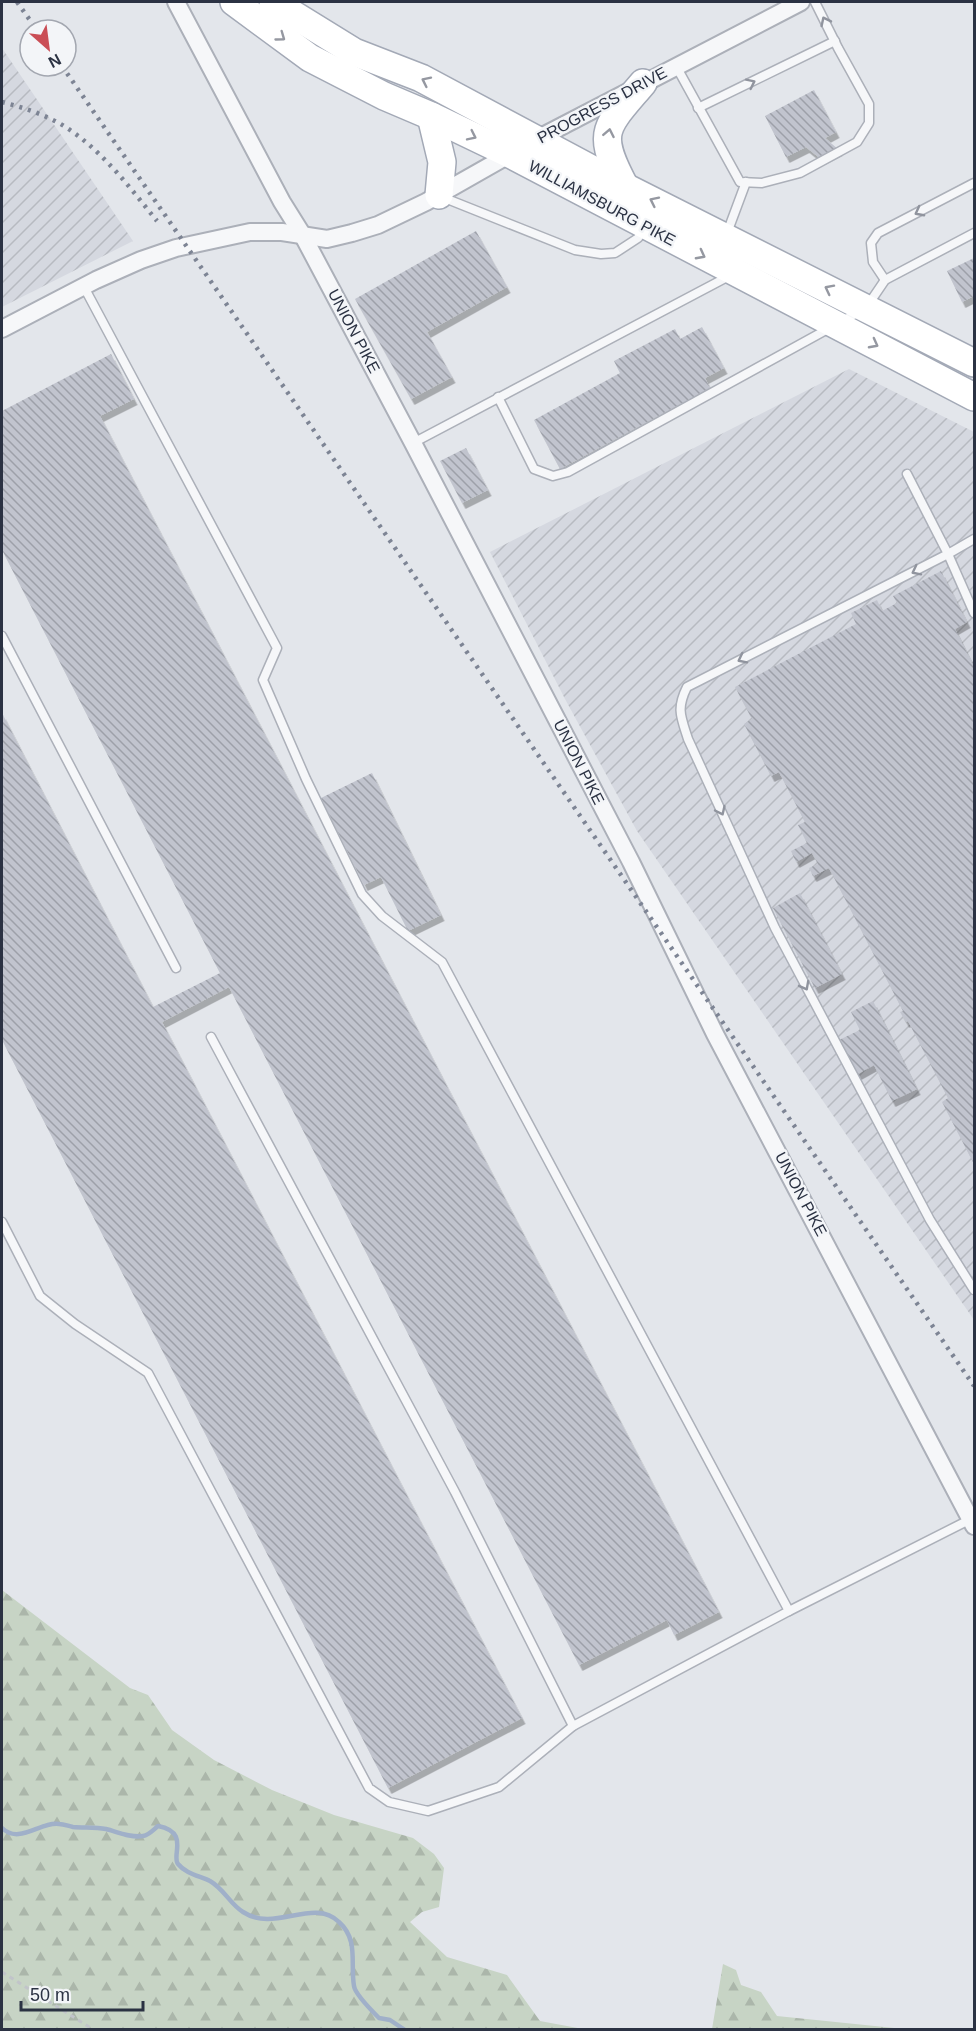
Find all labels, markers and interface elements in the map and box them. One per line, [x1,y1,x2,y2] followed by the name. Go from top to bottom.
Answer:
[821,17,833,28] one-way arrow
[18,18,78,78] north arrow
[274,30,285,41] one-way arrow
[46,51,64,71] text: N
[534,64,670,146] street label: PROGRESS DRIVE
[422,76,433,88] one-way arrow
[744,78,755,90] one-way arrow
[466,128,477,140] one-way arrow
[602,128,615,138] one-way arrow
[526,157,678,249] street label: WILLIAMSBURG PIKE
[650,197,661,209] one-way arrow
[915,205,926,216] one-way arrow
[695,248,706,260] one-way arrow
[824,284,835,296] one-way arrow
[325,286,383,376] street label: UNION PIKE
[868,337,879,348] one-way arrow
[911,564,922,575] one-way arrow
[737,652,748,664] one-way arrow
[550,717,608,807] street label: UNION PIKE
[713,804,725,815] one-way arrow
[798,980,810,991] one-way arrow
[772,1149,830,1239] street label: UNION PIKE
[21,1974,142,2012] scale bar
[30,1985,70,2005] text: 50 m

